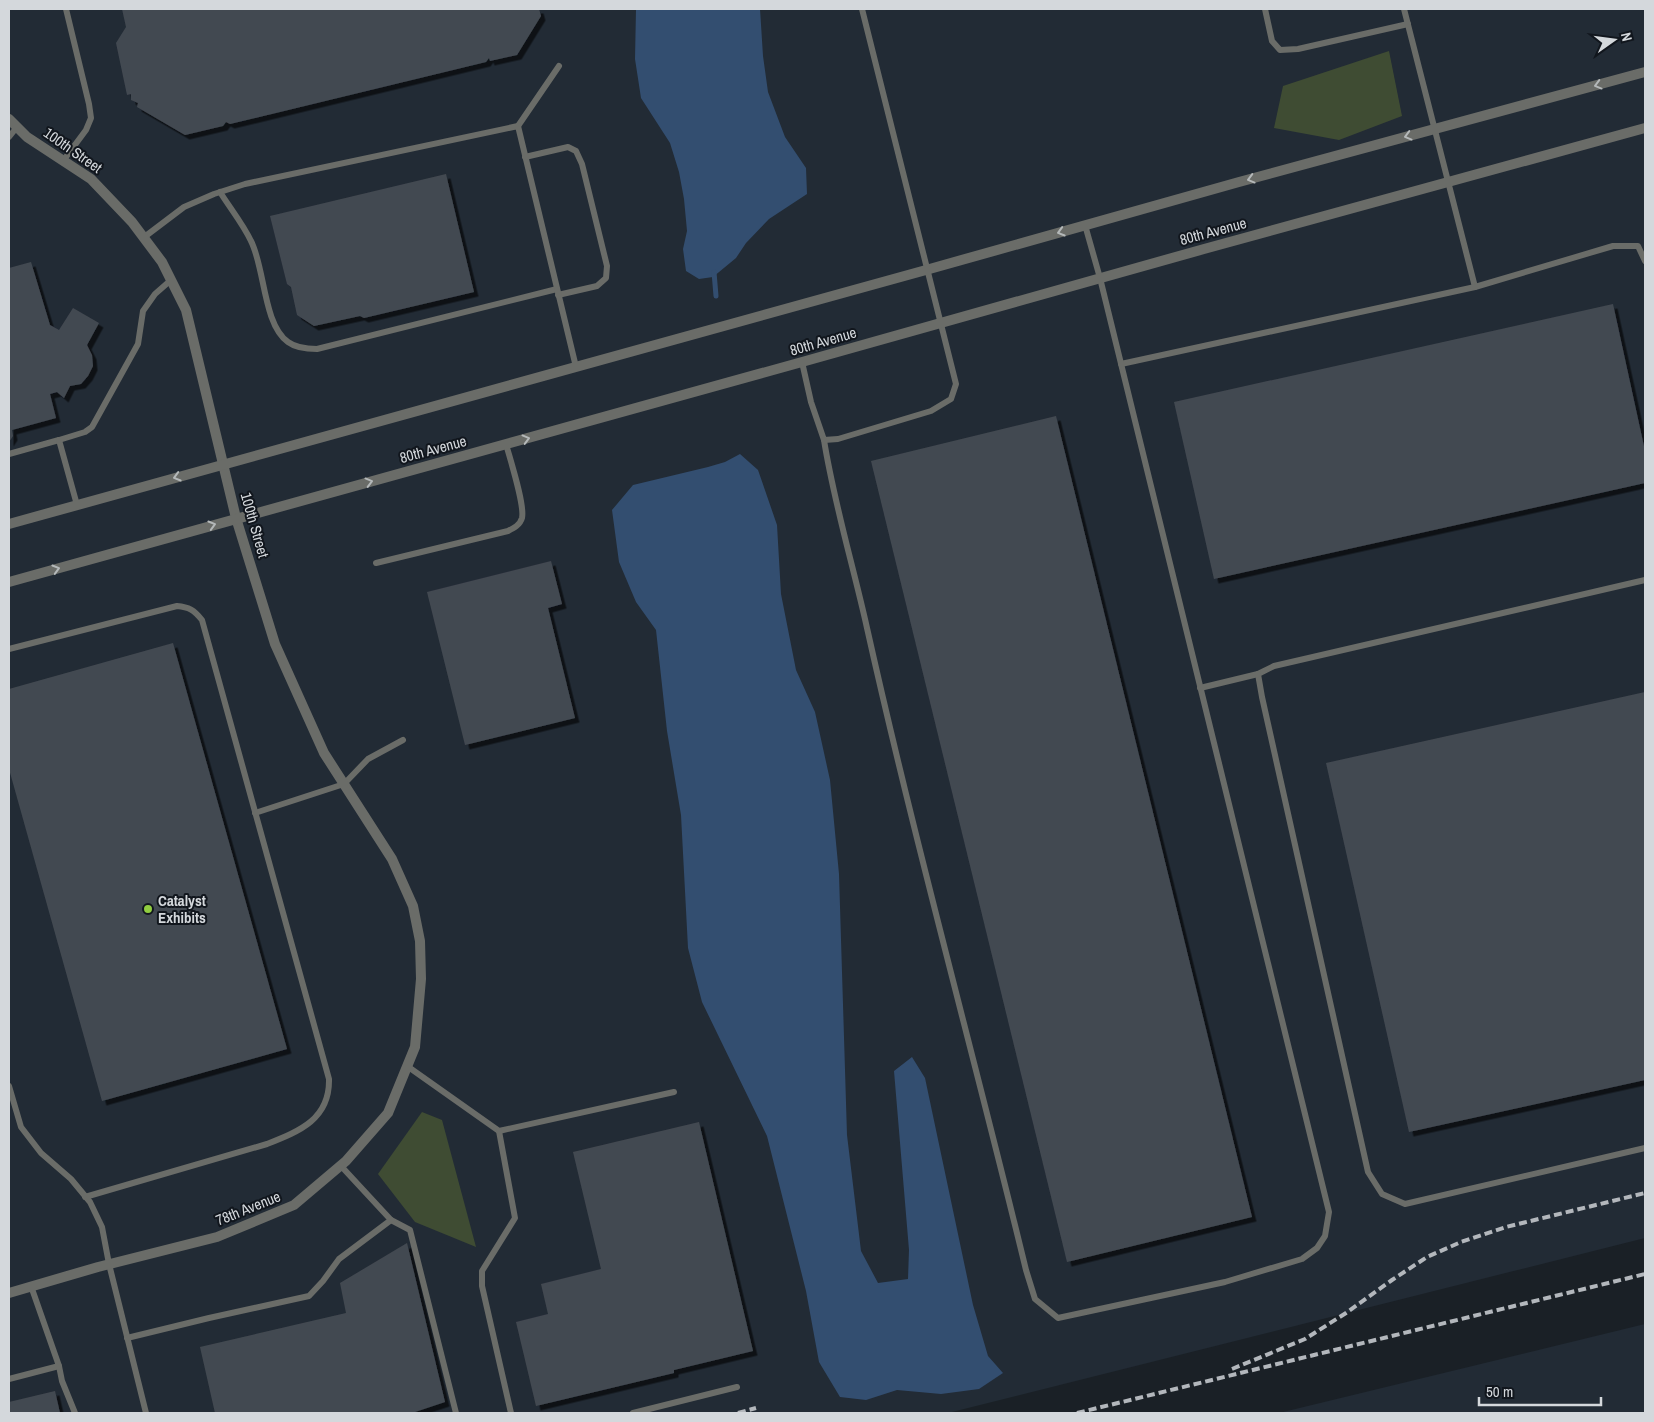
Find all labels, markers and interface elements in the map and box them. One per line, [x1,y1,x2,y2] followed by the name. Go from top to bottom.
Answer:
[1589,15,1639,65] north arrow
[1617,31,1636,43] text: N
[1595,79,1603,89] one-way arrow
[40,122,107,178] street label: 100th Street
[1403,130,1412,141] one-way arrow
[1247,173,1255,183] one-way arrow
[1177,212,1249,250] street label: 80th Avenue
[1057,226,1065,236] one-way arrow
[787,321,859,360] street label: 80th Avenue
[397,430,469,468] street label: 80th Avenue
[521,434,529,444] one-way arrow
[173,471,181,482] one-way arrow
[364,477,372,487] one-way arrow
[236,490,274,561] street label: 100th Street
[208,520,217,531] one-way arrow
[51,564,59,574] one-way arrow
[158,890,206,928] place label: Catalyst Exhibits
[142,903,154,915] marker: Catalyst Exhibits
[212,1185,284,1231] street label: 78th Avenue
[1479,1374,1602,1406] scale bar
[1486,1381,1513,1402] text: 50 m

